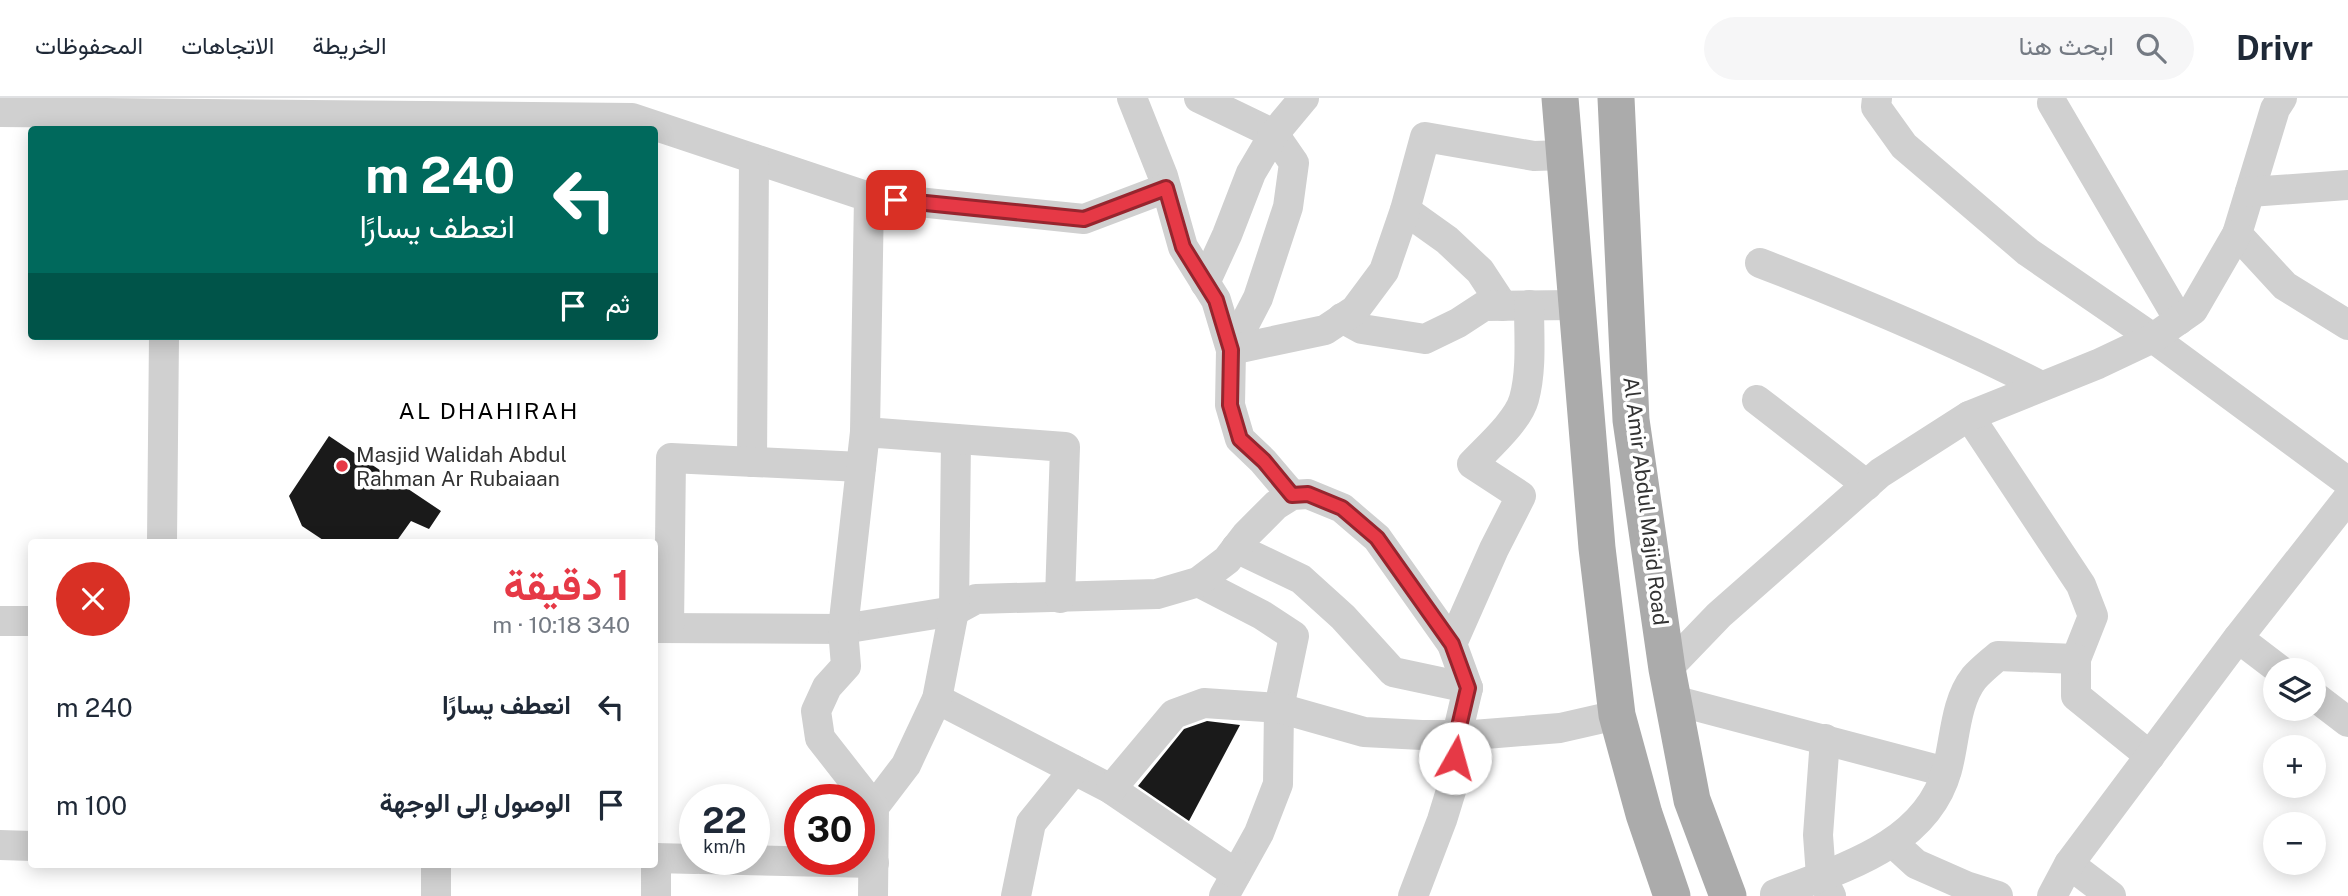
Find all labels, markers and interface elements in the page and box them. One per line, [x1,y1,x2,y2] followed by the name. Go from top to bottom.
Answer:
[1704,17,2194,80] search box
[2132,29,2170,67] icon: search
[2236,29,2313,67] text: Drivr
[2019,30,2114,61] text: ابحث هنا
[35,31,143,59] text: المحفوظات
[181,31,274,59] text: الاتجاهات
[312,31,387,59] text: الخريطة
[365,146,515,204] text: 240 m
[539,154,630,245] icon: left
[866,170,926,230] pin
[877,181,915,219] icon: arrive
[359,208,515,245] text: انعطف يسارًا
[554,287,592,325] icon: arrive
[606,288,630,319] text: ثم
[1618,375,1674,627] street label: Al Amir Abdul Majid Road
[399,397,579,424] district label: AL DHAHIRAH
[356,442,567,491] place label: Masjid Walidah Abdul Rahman Ar Rubaiaan
[334,458,350,474] marker: Masjid Walidah Abdul Rahman Ar Rubaiaan
[504,560,630,609] text: 1 دقيقة
[56,562,130,636] button: close
[492,611,630,638] text: 340 m · 10:18
[2263,658,2326,875] map controls
[2263,658,2326,721] button: layers
[592,688,630,726] icon: left
[442,689,571,720] text: انعطف يسارًا
[56,692,133,723] text: 240 m
[1418,721,1492,795] position arrow
[2263,735,2326,798] button: +
[784,784,875,875] speed limit sign: 30
[592,786,630,824] icon: arrive
[380,787,571,818] text: الوصول إلى الوجهة
[56,790,127,821] text: 100 m
[702,800,747,841] text: 22
[2263,812,2326,875] button: −
[703,836,746,857] text: km/h

